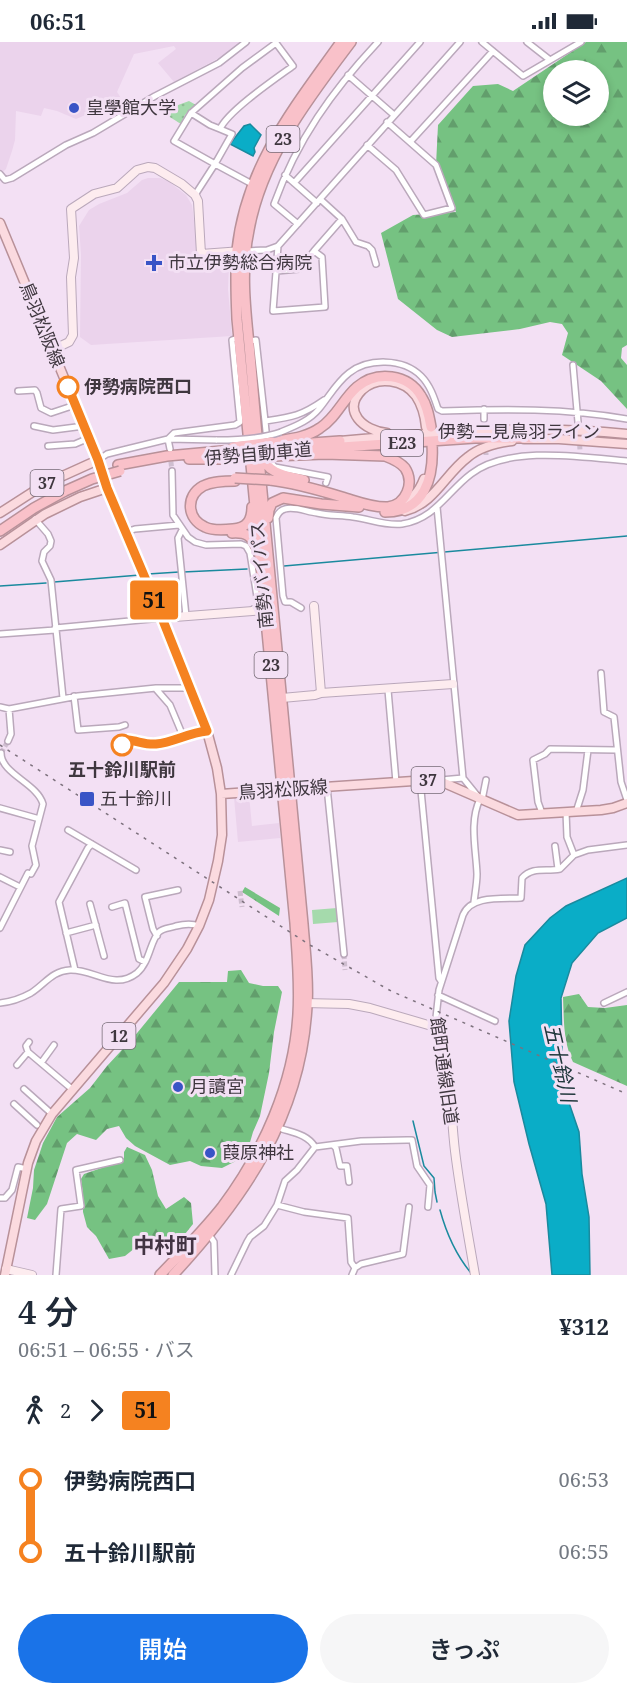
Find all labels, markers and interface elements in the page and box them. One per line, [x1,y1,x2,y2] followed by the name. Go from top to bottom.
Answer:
[30,6,86,36] text: 06:51
[543,60,609,126] map controls
[543,60,609,126] button: layers
[86,95,176,119] place label: 皇學館大学
[67,101,81,115] marker: 皇學館大学
[266,126,300,152] road number: 23
[168,250,312,274] place label: 市立伊勢総合病院
[145,254,163,272] marker: 市立伊勢総合病院
[15,278,71,371] street label: 鳥羽松阪線
[84,374,192,398] place label: 伊勢病院西口
[57,376,79,398] marker: 伊勢病院西口
[438,419,600,443] street label: 伊勢二見鳥羽ライン
[381,430,423,456] road number: E23
[203,436,313,470] street label: 伊勢自動車道
[30,470,63,496] road number: 37
[244,520,278,630] street label: 南勢バイパス
[127,580,181,620] line badge: 51
[142,586,166,614] text: 51
[254,652,288,678] road number: 23
[111,734,133,756] marker: 五十鈴川駅前
[68,757,176,781] place label: 五十鈴川駅前
[412,767,444,793] road number: 37
[237,774,329,804] street label: 鳥羽松阪線
[100,786,172,810] place label: 五十鈴川
[78,790,96,808] marker: 五十鈴川
[426,1016,464,1126] street label: 館町通線旧道
[538,1021,583,1107] water label: 五十鈴川
[102,1023,136,1049] road number: 12
[190,1074,244,1098] place label: 月讀宮
[171,1080,185,1094] marker: 月讀宮
[222,1140,294,1164] place label: 葭原神社
[203,1146,217,1160] marker: 葭原神社
[134,1231,197,1259] district label: 中村町
[18,1289,78,1334] text: 4 分
[559,1311,609,1341] text: ¥312
[18,1336,195,1363] text: 06:51 – 06:55 · バス
[18,1394,51,1427] icon: walk
[80,1394,113,1427] icon: forward
[134,1396,158,1424] text: 51
[60,1397,71,1424] text: 2
[64,1465,196,1495] text: 伊勢病院西口
[559,1466,609,1493] text: 06:53
[64,1537,196,1567] text: 五十鈴川駅前
[559,1538,609,1565] text: 06:55
[18,1614,308,1683] button: 開始
[320,1614,609,1683] button: きっぷ

